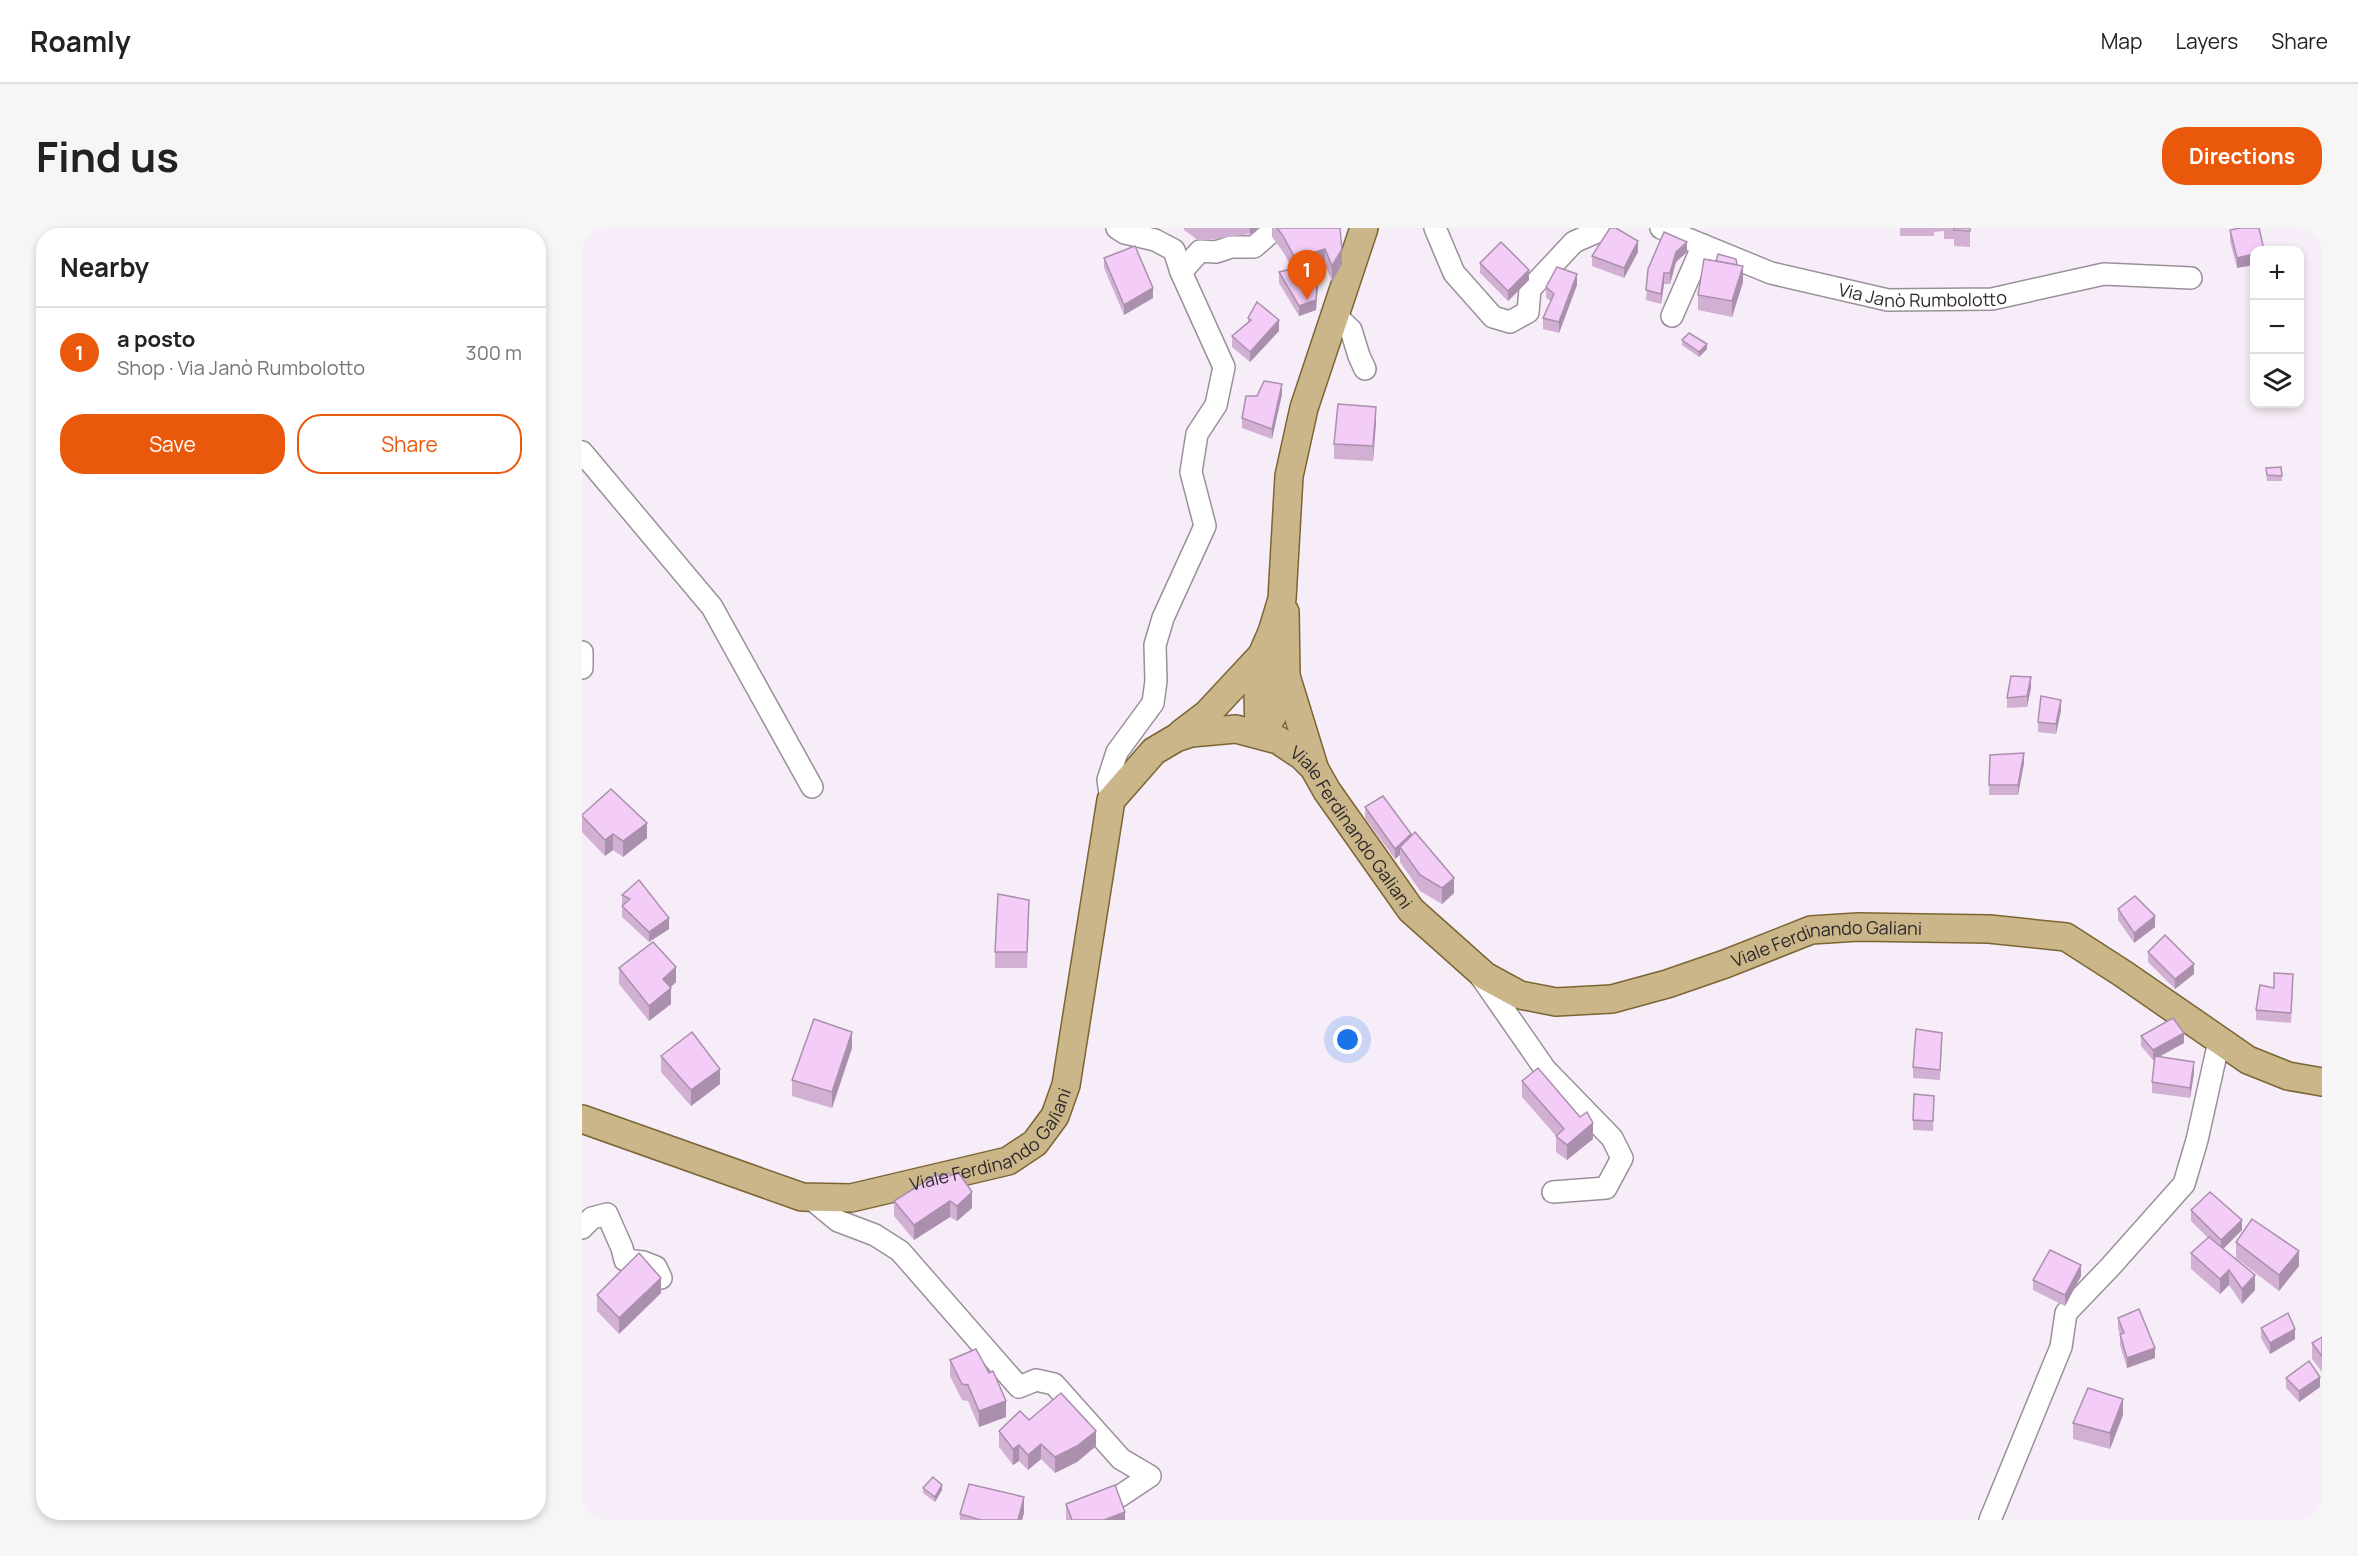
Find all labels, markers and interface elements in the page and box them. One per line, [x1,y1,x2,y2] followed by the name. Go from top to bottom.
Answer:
[30,22,131,60] text: Roamly
[2101,27,2142,55] text: Map
[2175,27,2238,55] text: Layers
[2271,27,2328,55] text: Share
[36,127,179,185] text: Find us
[2162,127,2322,185] button: Directions
[2250,246,2304,408] map controls
[2250,246,2304,300] button: +
[60,249,149,285] text: Nearby
[1288,250,1326,300] pin: 1
[1836,277,2009,312] street label: Via Janò Rumbolotto
[2250,300,2304,354] button: −
[117,324,195,354] text: a posto
[75,339,84,366] text: 1
[466,339,522,366] text: 300 m
[117,354,365,381] text: Shop · Via Janò Rumbolotto
[2250,354,2304,408] button: layers
[60,414,285,474] button: Save
[297,414,522,474] button: Share
[1286,740,1418,913] street label: Viale Ferdinando Galiani
[1728,915,1922,972] street label: Viale Ferdinando Galiani
[1333,1025,1362,1054] your location
[907,1085,1076,1196] street label: Viale Ferdinando Galiani

